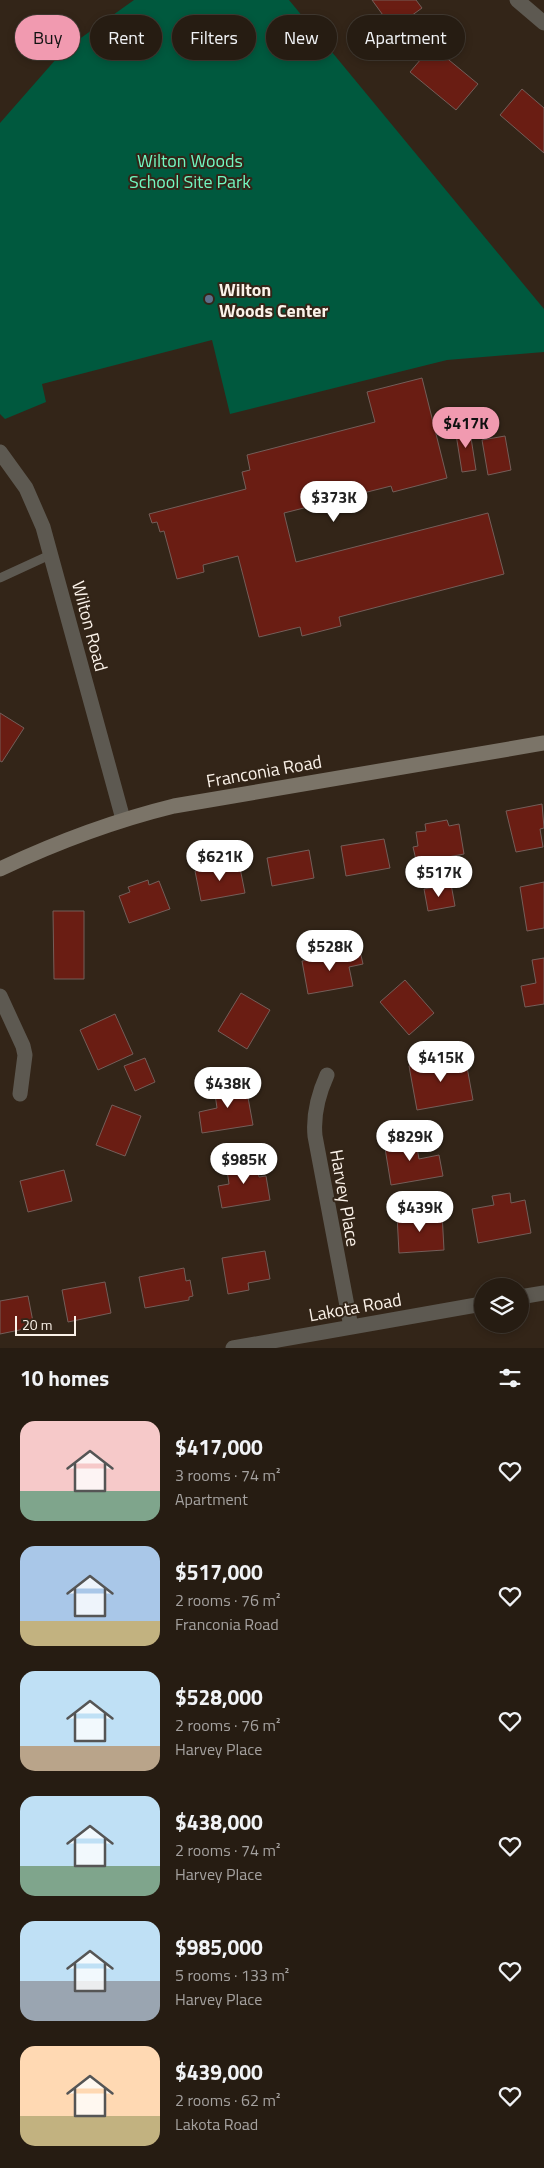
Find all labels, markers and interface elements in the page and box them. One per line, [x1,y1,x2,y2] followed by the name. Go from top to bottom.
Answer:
[15,15,80,60] chip: Buy
[90,15,162,60] chip: Rent
[172,15,256,60] chip: Filters
[266,15,337,60] chip: New
[347,15,465,60] chip: Apartment
[129,147,251,195] park label: Wilton Woods School Site Park
[219,276,328,324] place label: Wilton Woods Center
[203,293,215,305] marker: Wilton Woods Center
[431,406,501,449] pin: $417K
[443,411,489,435] text: $417K
[299,480,369,523] pin: $373K
[311,485,357,509] text: $373K
[65,578,115,674] street label: Wilton Road
[204,748,324,794] street label: Franconia Road
[185,840,255,882] pin: $621K
[197,844,243,868] text: $621K
[404,856,474,898] pin: $517K
[416,860,462,884] text: $517K
[295,930,365,972] pin: $528K
[307,934,353,958] text: $528K
[406,1040,476,1083] pin: $415K
[418,1045,464,1069] text: $415K
[193,1066,263,1109] pin: $438K
[205,1071,251,1095] text: $438K
[375,1120,445,1162] pin: $829K
[387,1124,433,1148] text: $829K
[209,1142,279,1185] pin: $985K
[221,1147,267,1171] text: $985K
[323,1147,367,1249] street label: Harvey Place
[385,1190,455,1233] pin: $439K
[397,1195,443,1219] text: $439K
[474,1278,529,1333] map controls
[474,1278,529,1333] button: layers
[307,1286,403,1328] street label: Lakota Road
[15,1313,76,1336] scale bar
[22,1314,52,1335] text: 20 m
[20,1362,109,1394] text: 10 homes
[496,1364,524,1392] icon: filters
[175,1431,263,1463] text: $417,000
[60,1441,120,1501] icon: home
[496,1457,524,1485] icon: heart
[175,1463,280,1487] text: 3 rooms · 74 m²
[175,1487,248,1511] text: Apartment
[175,1556,263,1588] text: $517,000
[60,1566,120,1626] icon: home
[496,1582,524,1610] icon: heart
[175,1588,280,1612] text: 2 rooms · 76 m²
[175,1612,279,1636] text: Franconia Road
[175,1681,263,1713] text: $528,000
[60,1691,120,1751] icon: home
[496,1707,524,1735] icon: heart
[175,1713,280,1737] text: 2 rooms · 76 m²
[175,1737,262,1761] text: Harvey Place
[175,1806,263,1838] text: $438,000
[60,1816,120,1876] icon: home
[496,1832,524,1860] icon: heart
[175,1838,280,1862] text: 2 rooms · 74 m²
[175,1862,262,1886] text: Harvey Place
[175,1931,263,1963] text: $985,000
[60,1941,120,2001] icon: home
[496,1957,524,1985] icon: heart
[175,1963,289,1987] text: 5 rooms · 133 m²
[175,1987,262,2011] text: Harvey Place
[175,2056,263,2088] text: $439,000
[60,2066,120,2126] icon: home
[496,2082,524,2110] icon: heart
[175,2088,280,2112] text: 2 rooms · 62 m²
[175,2112,258,2136] text: Lakota Road

